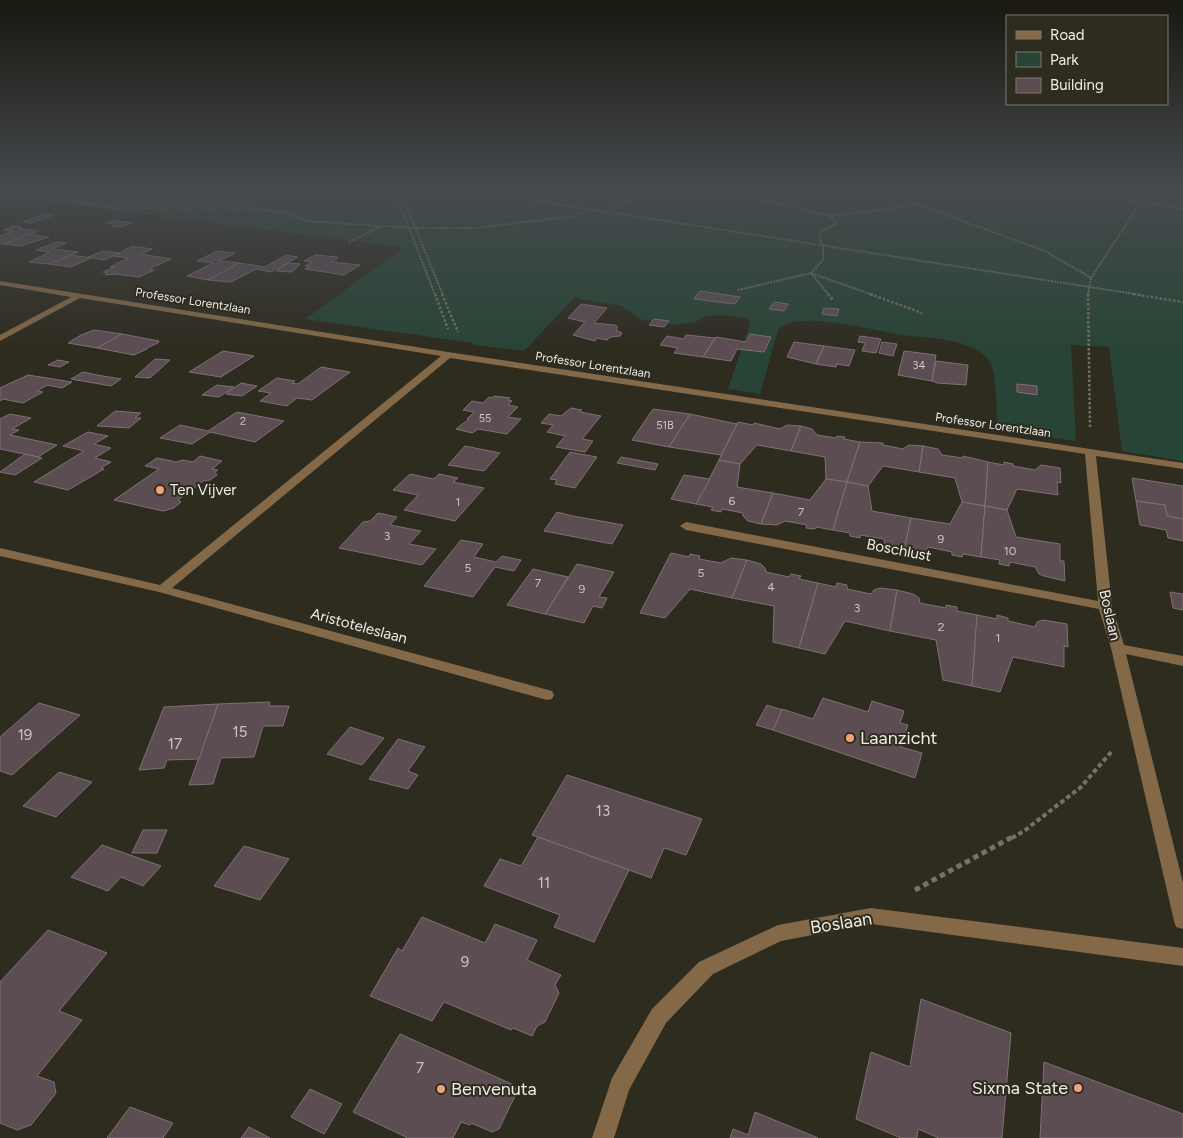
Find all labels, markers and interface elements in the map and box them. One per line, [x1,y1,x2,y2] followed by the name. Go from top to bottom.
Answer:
[1006,15,1168,105] legend
[1050,26,1085,44] text: Road
[1050,51,1079,69] text: Park
[1050,76,1104,94] text: Building
[134,285,252,317] street label: Professor Lorentzlaan
[534,349,652,381] street label: Professor Lorentzlaan
[913,359,926,372] house number: 34
[934,410,1052,440] street label: Professor Lorentzlaan
[479,412,491,425] house number: 55
[240,415,246,428] house number: 2
[656,419,674,432] house number: 51B
[170,481,236,499] place label: Ten Vijver
[154,484,166,496] marker: Ten Vijver
[729,494,736,508] house number: 6
[456,495,460,509] house number: 1
[798,505,805,519] house number: 7
[384,529,390,543] house number: 3
[938,532,945,546] house number: 9
[865,535,933,565] street label: Boschlust
[1004,544,1017,558] house number: 10
[465,561,472,575] house number: 5
[698,566,705,580] house number: 5
[535,576,542,590] house number: 7
[767,580,775,594] house number: 4
[579,582,586,596] house number: 9
[1095,588,1125,642] street label: Boslaan
[854,601,860,615] house number: 3
[309,604,409,648] street label: Aristoteleslaan
[938,620,944,634] house number: 2
[996,631,1000,645] house number: 1
[233,723,247,741] house number: 15
[18,726,32,744] house number: 19
[860,727,938,749] place label: Laanzicht
[844,732,856,744] marker: Laanzicht
[168,735,182,753] house number: 17
[596,802,610,820] house number: 13
[538,874,550,892] house number: 11
[809,907,873,939] street label: Boslaan
[461,953,469,971] house number: 9
[416,1059,424,1077] house number: 7
[972,1077,1068,1099] place label: Sixma State
[451,1078,537,1100] place label: Benvenuta
[1072,1082,1084,1094] marker: Sixma State
[435,1083,447,1095] marker: Benvenuta

